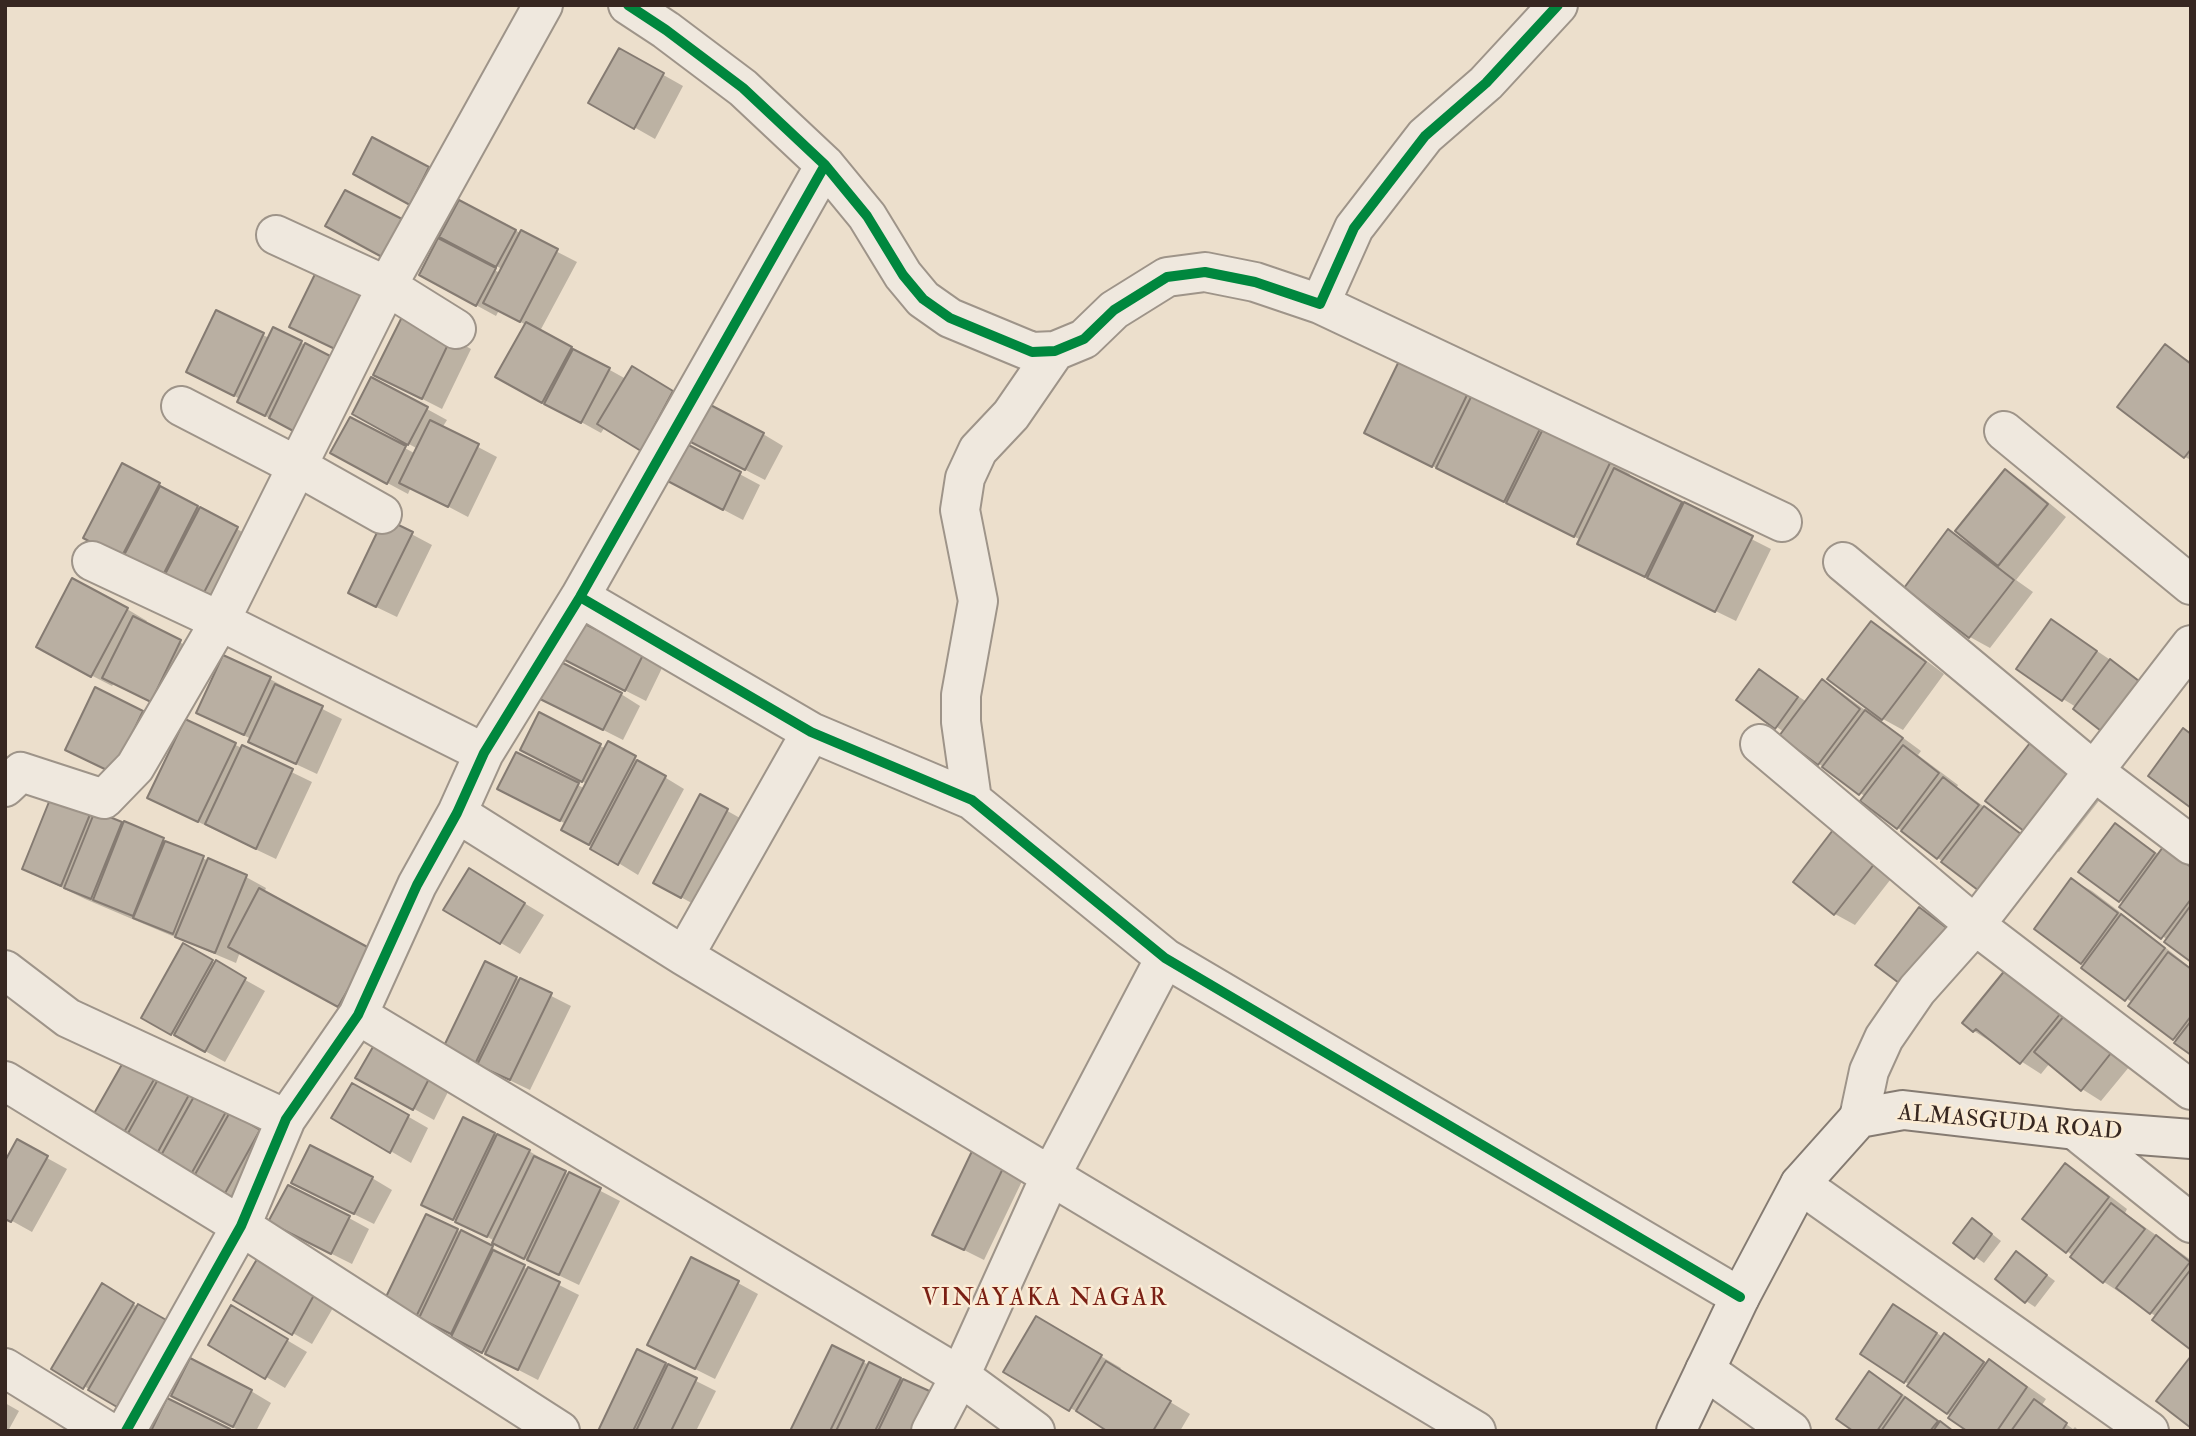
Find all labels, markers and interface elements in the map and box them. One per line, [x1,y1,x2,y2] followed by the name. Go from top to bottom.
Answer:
[1897,1100,2123,1148] street label: ALMASGUDA ROAD
[923,1286,1167,1314] district label: VINAYAKA NAGAR

